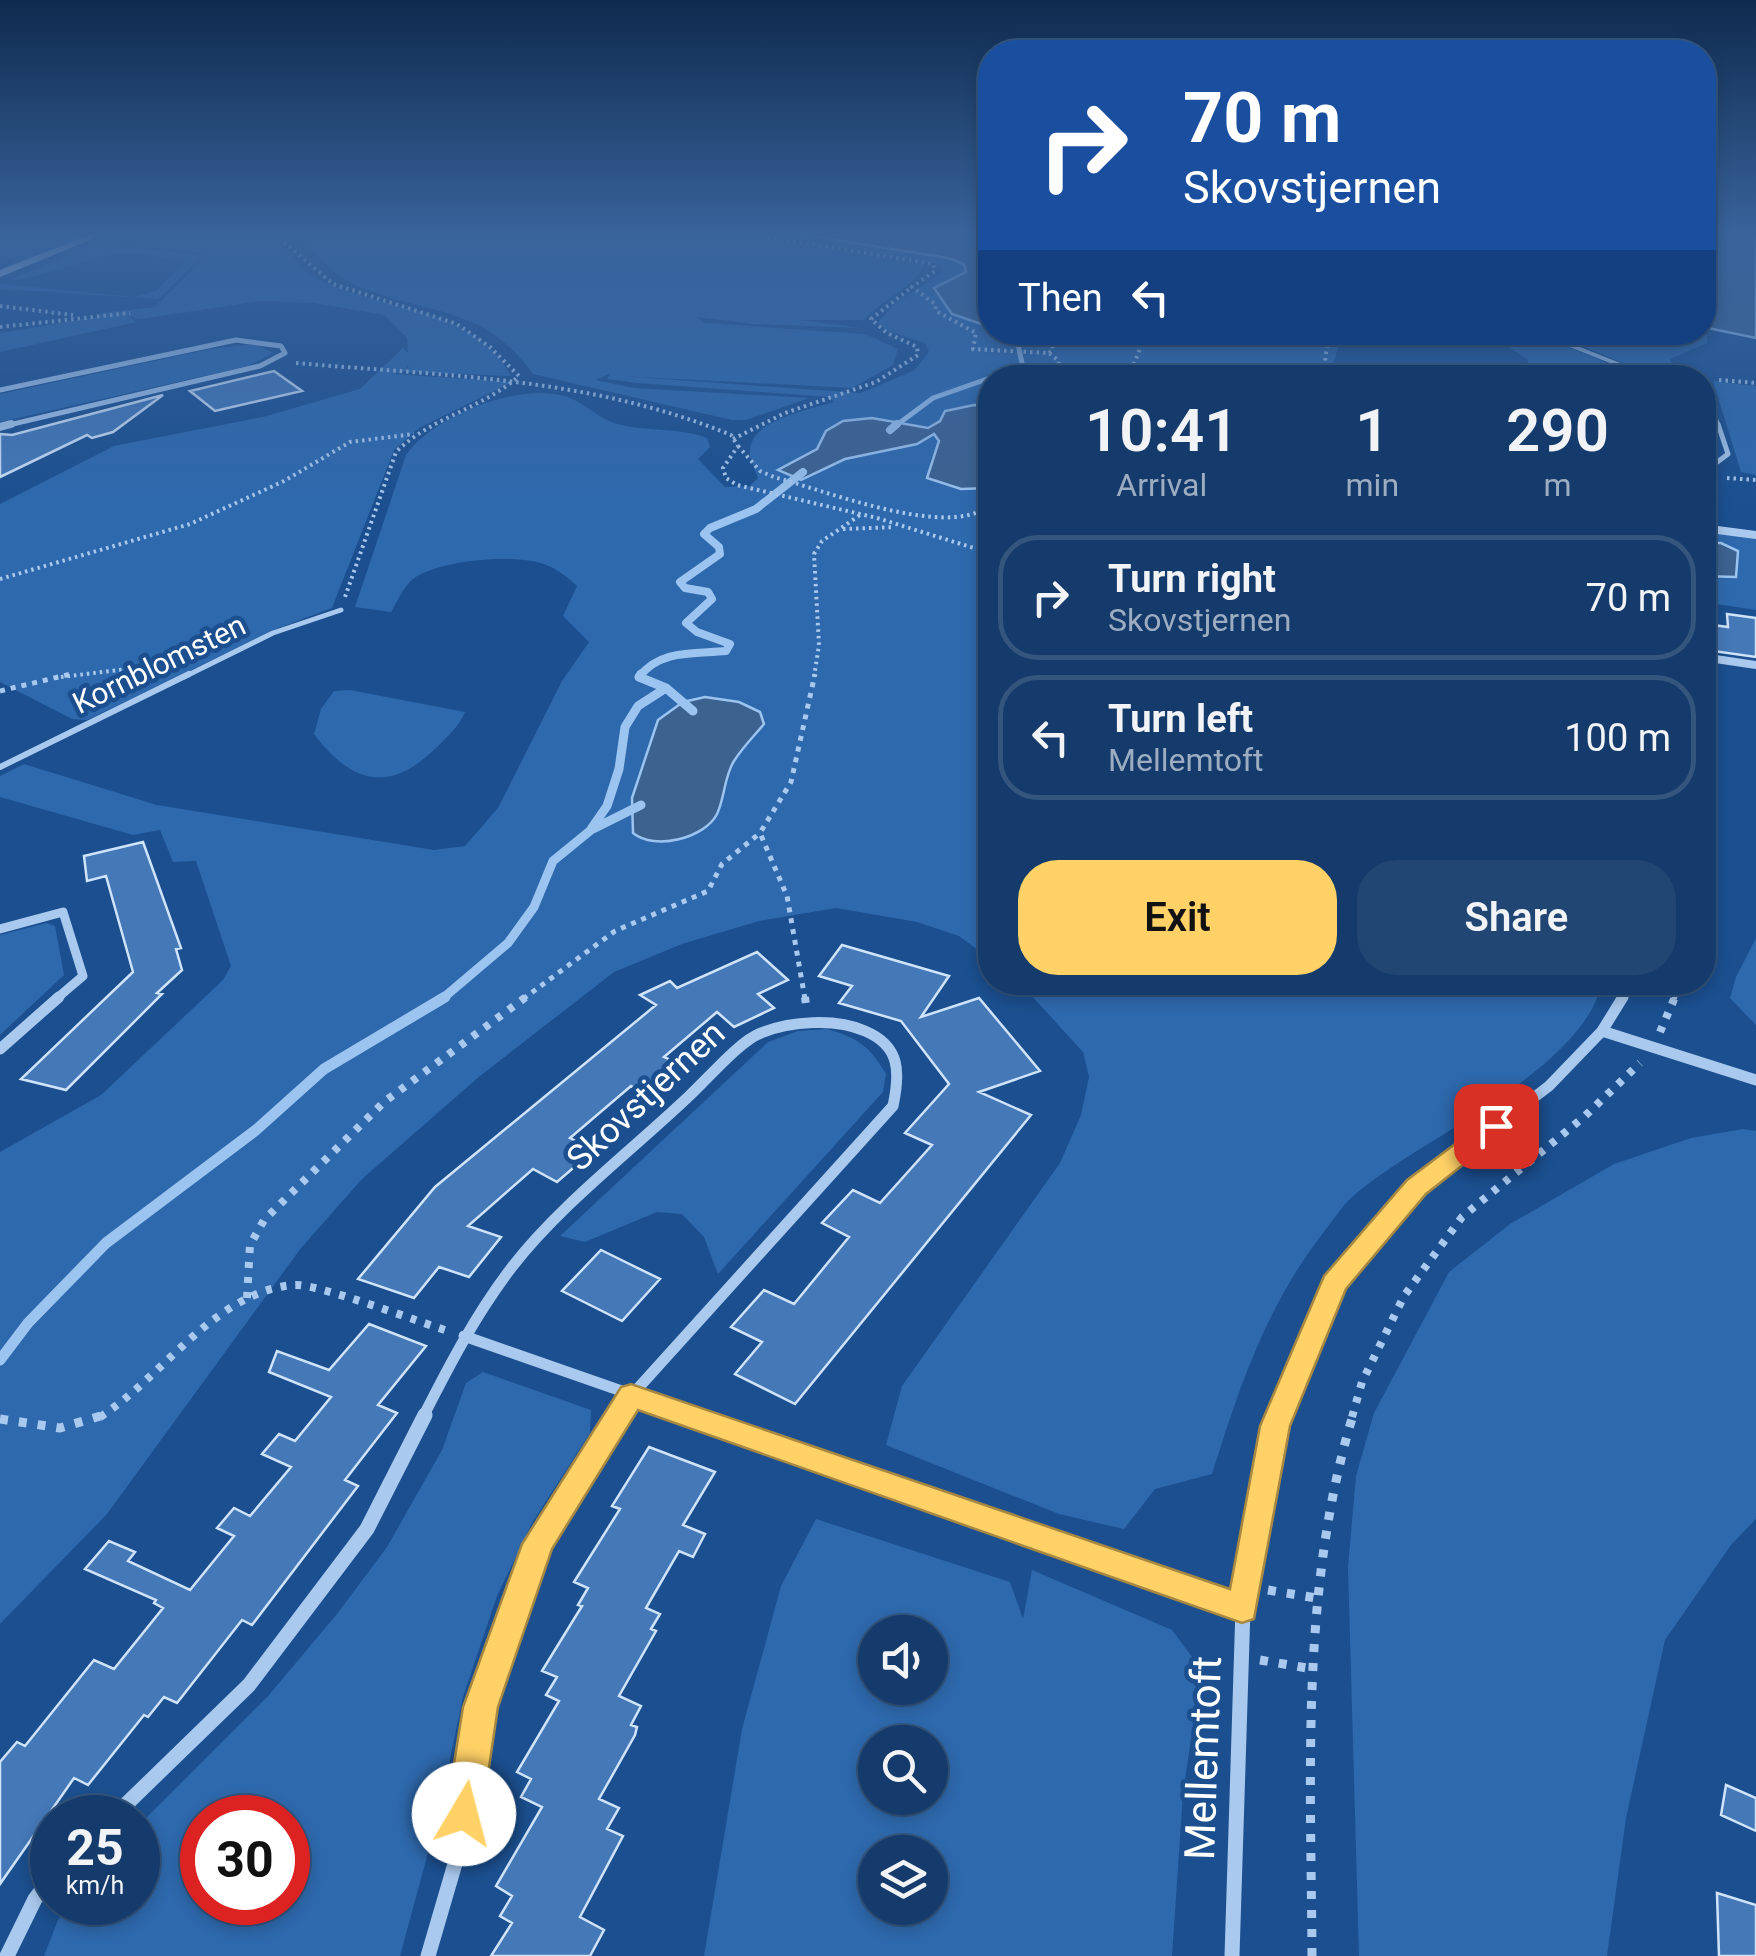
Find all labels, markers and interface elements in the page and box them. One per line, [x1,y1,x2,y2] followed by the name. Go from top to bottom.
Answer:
[1183,77,1341,159] text: 70 m
[1018,80,1148,210] icon: right
[1183,161,1441,214] text: Skovstjernen
[1123,270,1178,325] icon: left
[1018,276,1103,320] text: Then
[1085,395,1239,466] text: 10:41
[1355,395,1389,466] text: 1
[1506,395,1609,466] text: 290
[1116,466,1207,504] text: Arrival
[1346,466,1399,504] text: min
[1543,466,1572,504] text: m
[1108,557,1276,601] text: Turn right
[1023,570,1078,625] icon: right
[1586,576,1671,620] text: 70 m
[1108,601,1292,639] text: Skovstjernen
[67,607,251,721] street label: Kornblomsten
[1108,697,1253,741] text: Turn left
[1023,710,1078,765] icon: left
[1564,716,1671,760] text: 100 m
[1108,741,1264,779] text: Mellemtoft
[1018,860,1337,975] button: Exit
[1357,860,1676,975] button: Share
[559,1013,733,1179] street label: Skovstjernen
[1454,1084,1539,1169] pin
[1469,1099,1524,1154] icon: arrive
[858,1615,948,1925] map controls
[858,1615,948,1705] button: sound
[1175,1655,1231,1861] street label: Mellemtoft
[858,1725,948,1815] button: search
[412,1762,516,1866] position arrow
[180,1795,310,1925] speed limit sign: 30
[66,1819,124,1877] text: 25
[858,1835,948,1925] button: layers
[66,1871,124,1900] text: km/h

